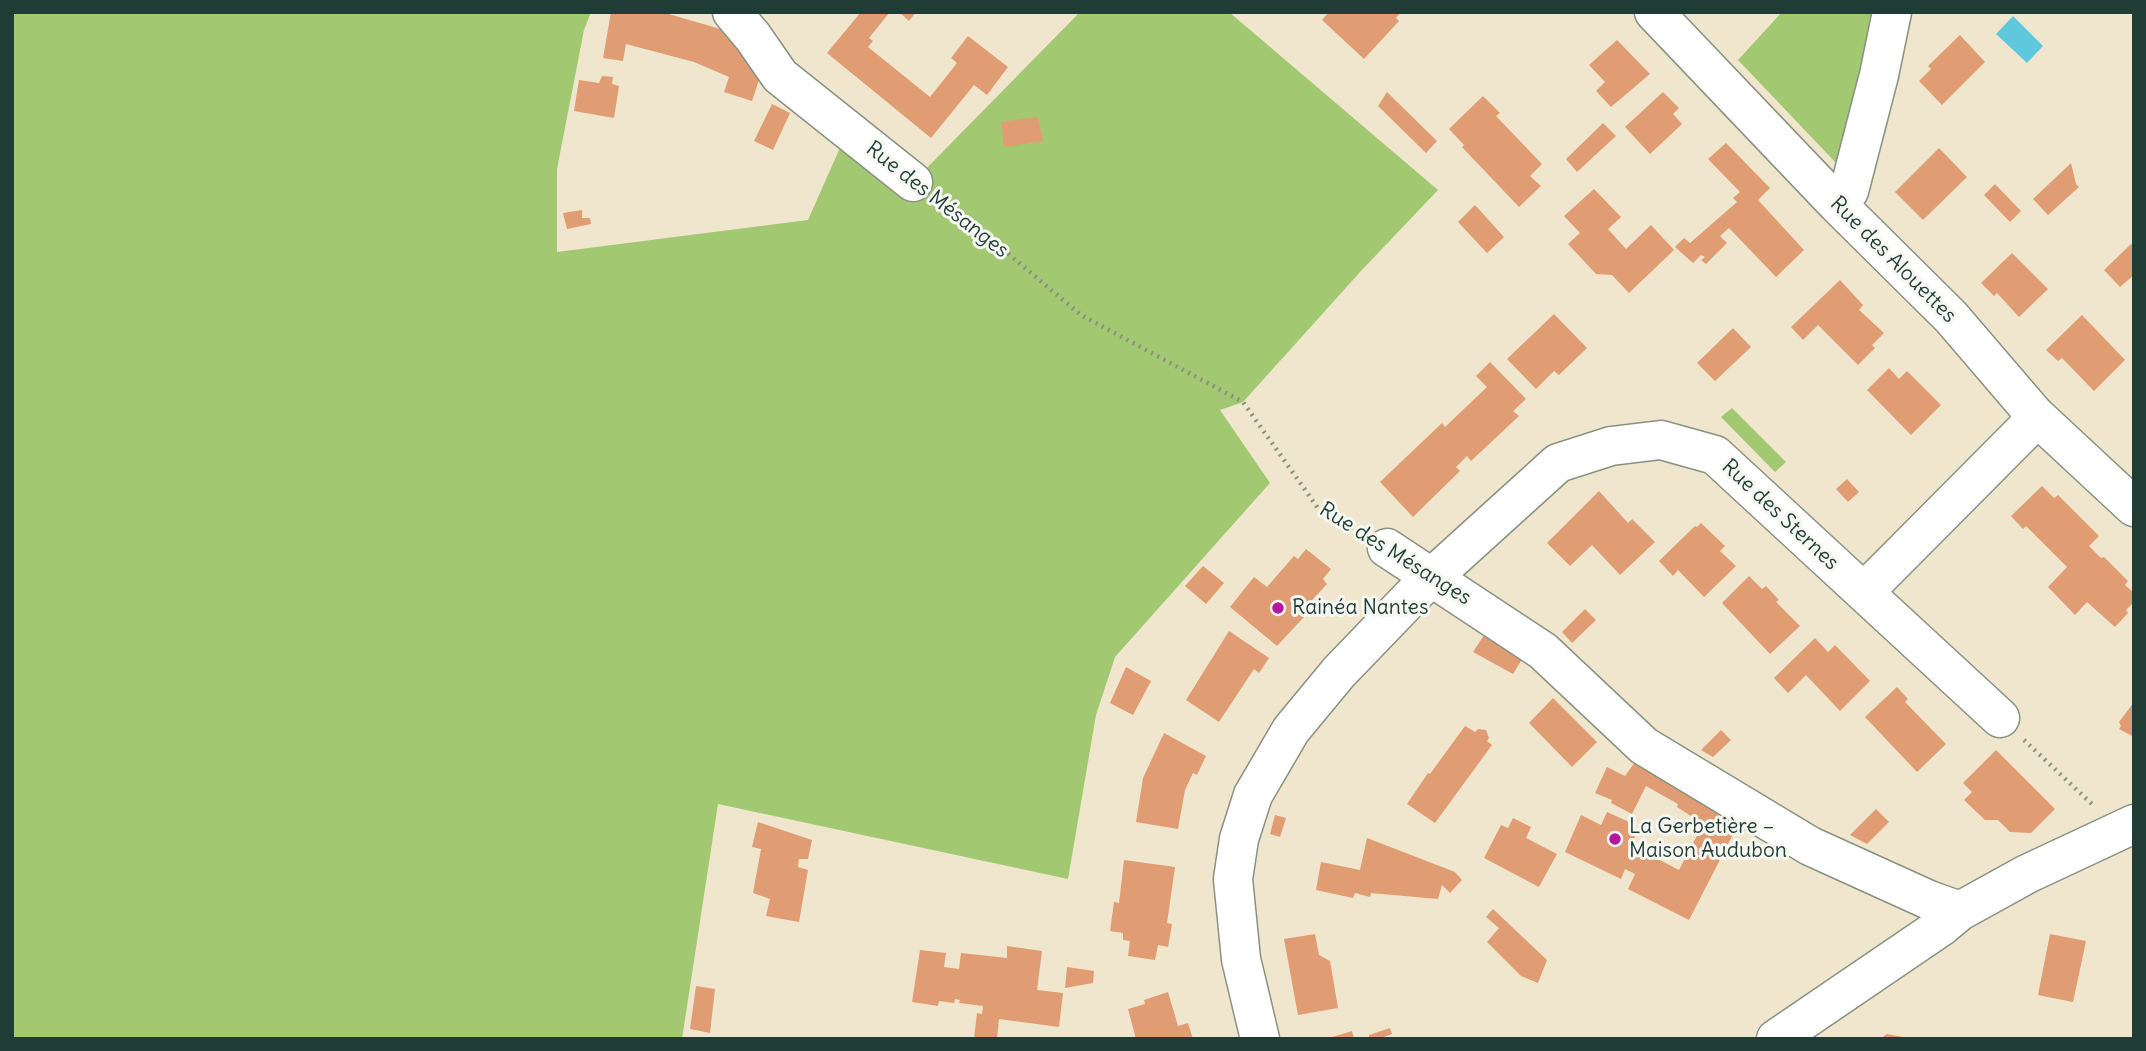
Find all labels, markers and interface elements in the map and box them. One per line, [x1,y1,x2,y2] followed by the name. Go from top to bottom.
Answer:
[861,136,1013,264] street label: Rue des Mésanges
[1825,192,1961,328] street label: Rue des Alouettes
[1716,454,1844,576] street label: Rue des Sternes
[1314,497,1476,611] street label: Rue des Mésanges
[1292,595,1428,621] place label: Rainéa Nantes
[1270,600,1286,616] marker: Rainéa Nantes
[1629,814,1787,864] place label: La Gerbetière – Maison Audubon
[1607,831,1623,847] marker: La Gerbetière – Maison Audubon

